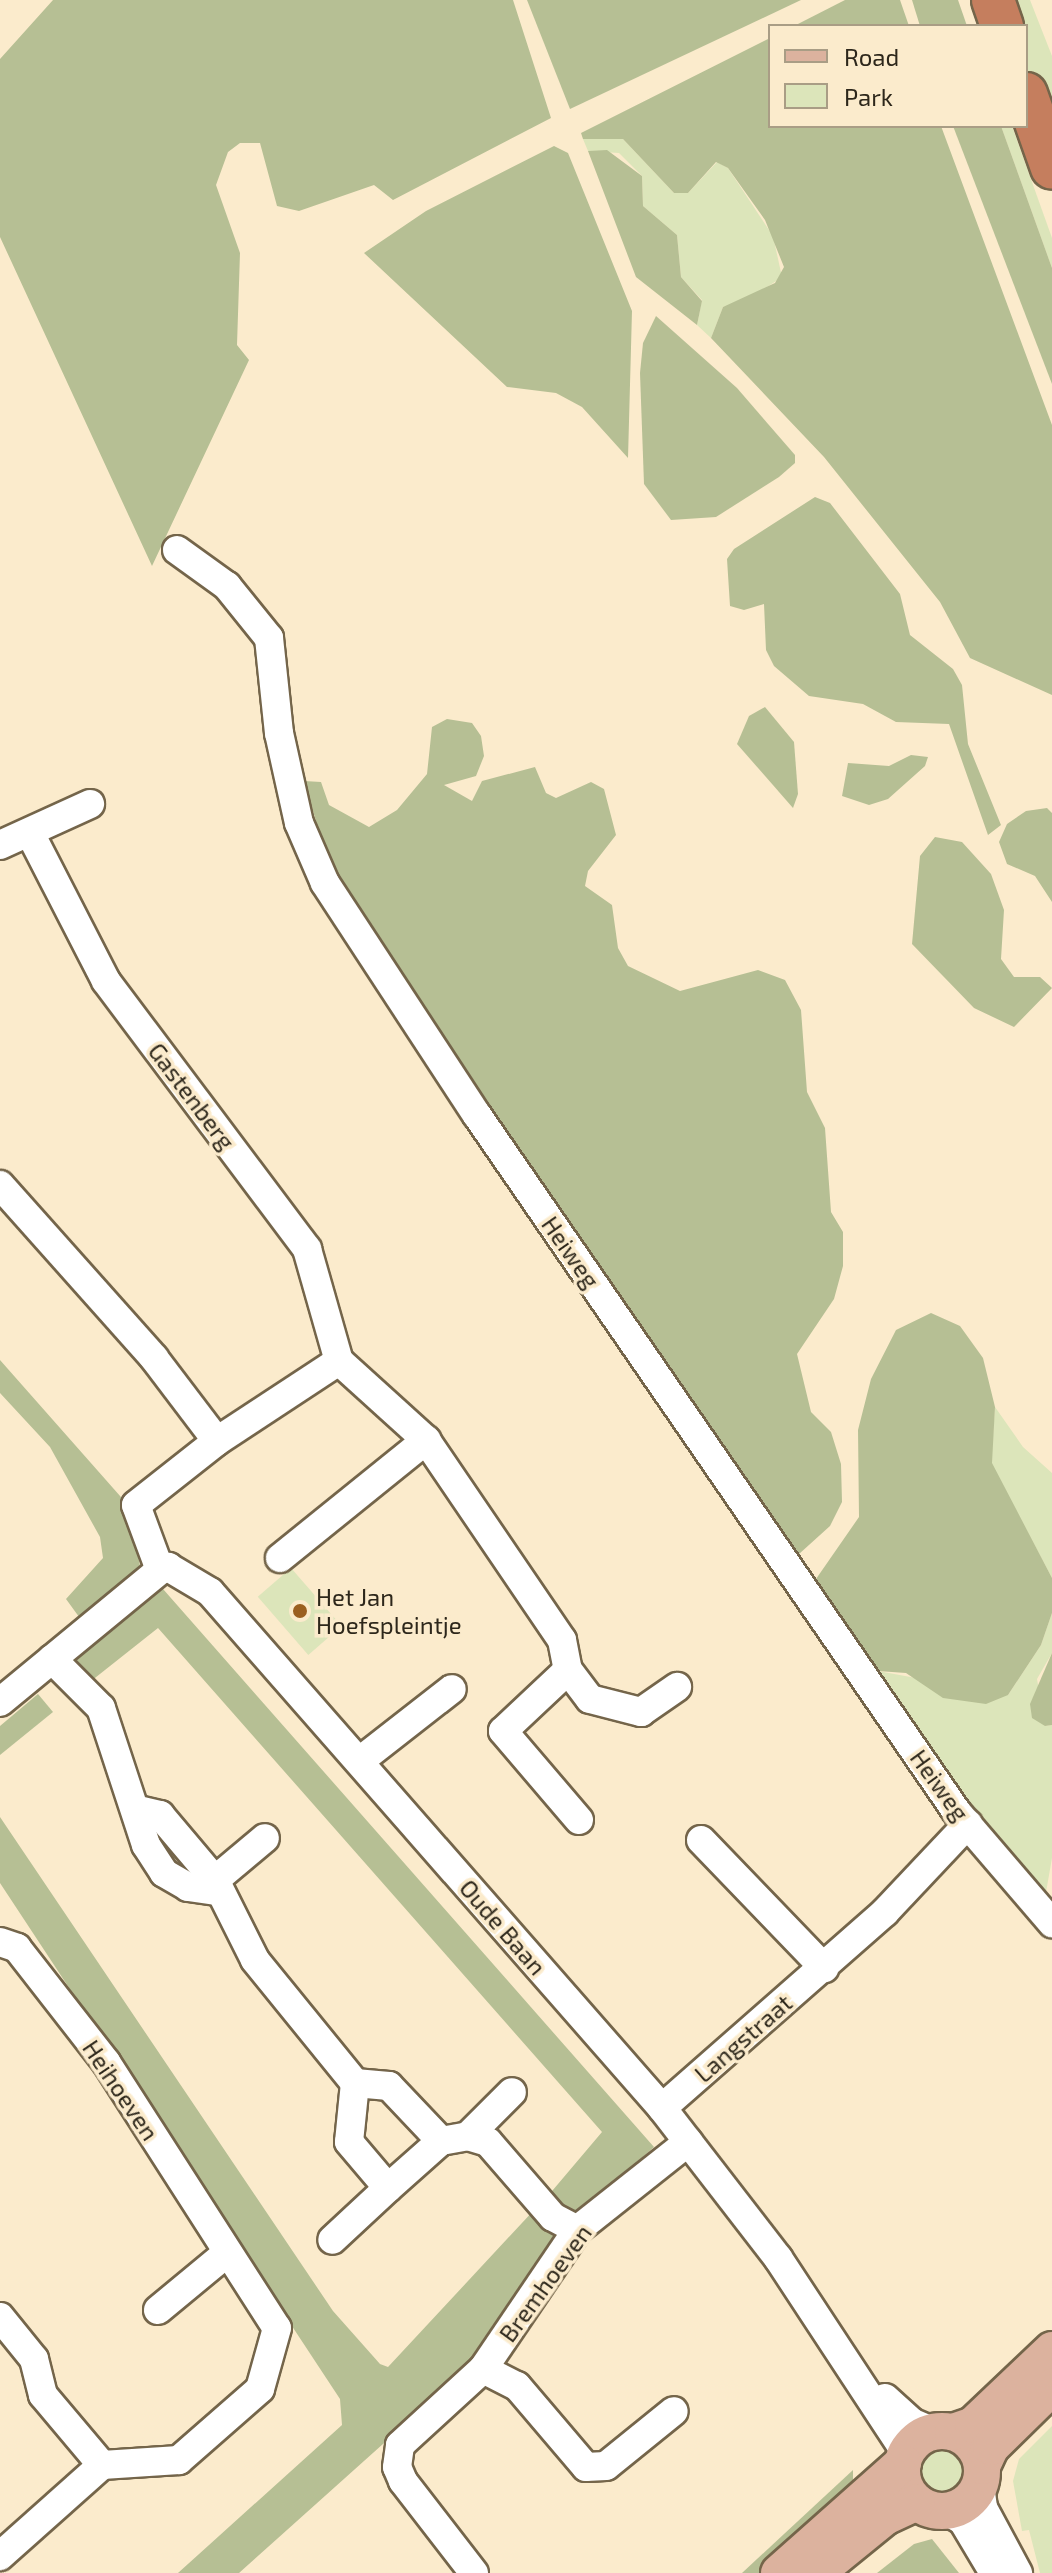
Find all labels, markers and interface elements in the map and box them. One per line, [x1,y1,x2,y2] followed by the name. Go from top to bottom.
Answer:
[768,24,1028,128] legend
[844,42,899,71] text: Road
[844,82,893,111] text: Park
[143,1037,241,1155] street label: Gastenberg
[536,1211,606,1293] street label: Heiweg
[316,1583,462,1639] place label: Het Jan Hoefspleintje
[291,1602,309,1620] marker: Het Jan Hoefspleintje
[905,1744,975,1826] street label: Heiweg
[454,1873,552,1981] street label: Oude Baan
[689,1988,797,2088] street label: Langstraat
[77,2034,165,2146] street label: Heihoeven
[493,2219,597,2347] street label: Bremhoeven

